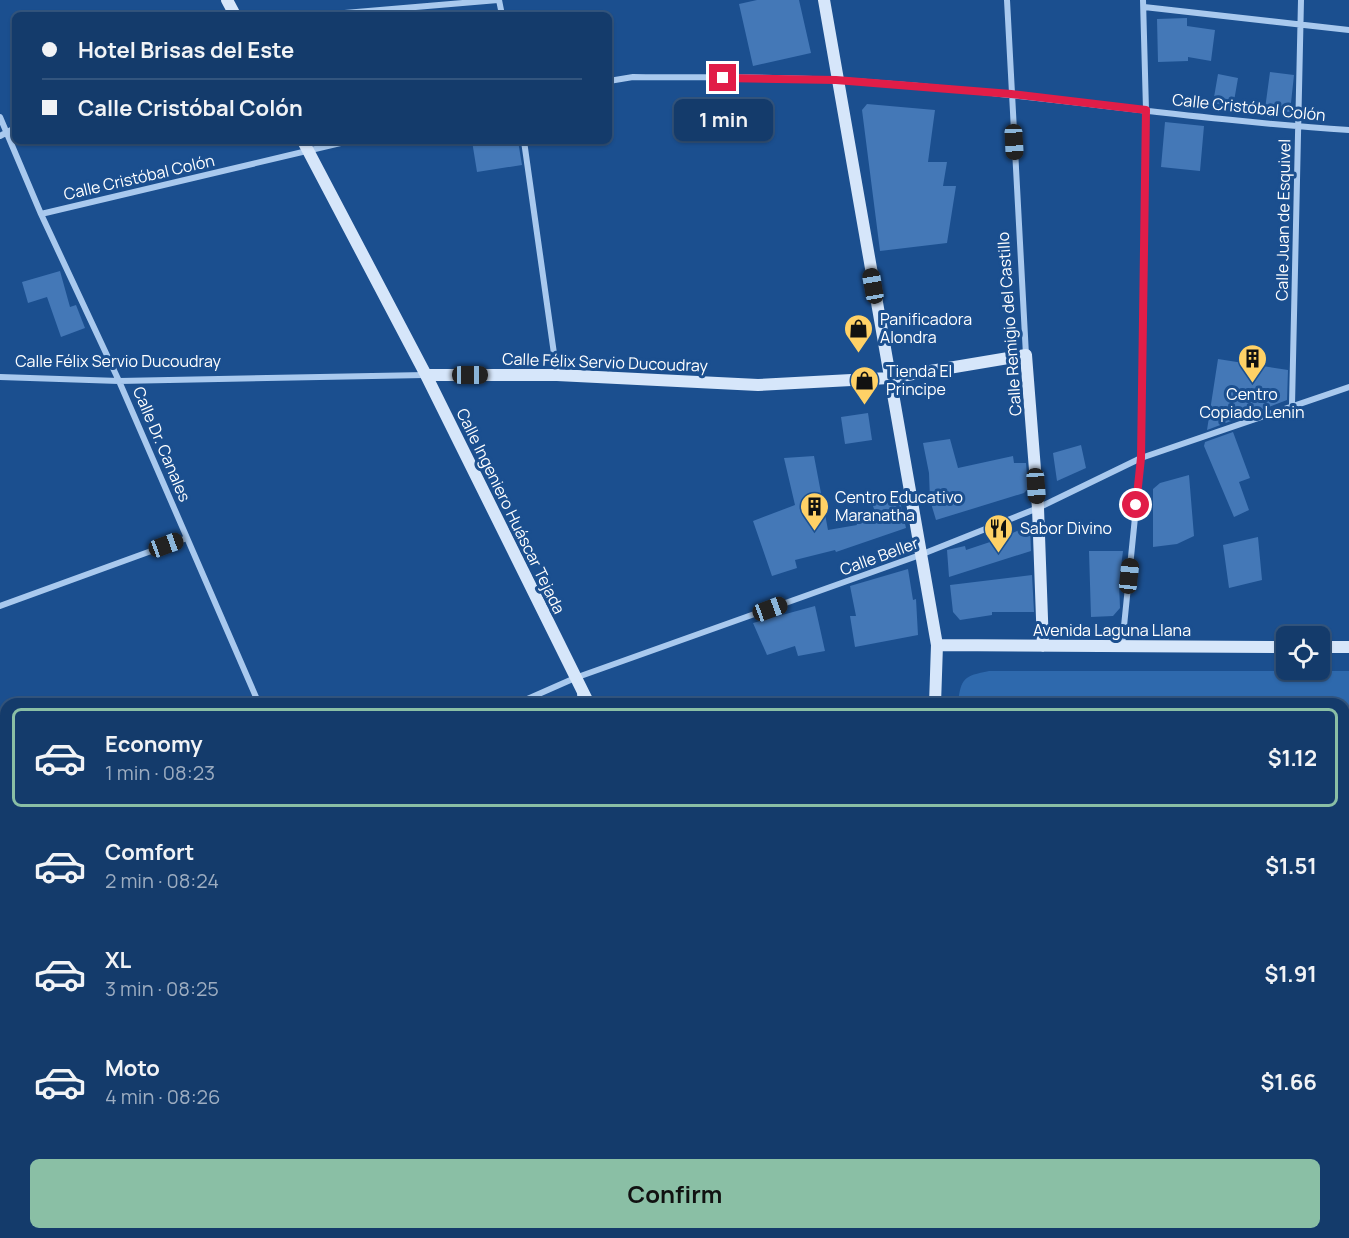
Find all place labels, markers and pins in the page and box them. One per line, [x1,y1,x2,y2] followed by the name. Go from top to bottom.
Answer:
[880,308,972,348] place label: Panificadora Alondra
[843,312,875,354] shop icon: Panificadora Alondra
[1236,342,1268,384] building icon: Centro Copiado Lenin
[886,360,952,400] place label: Tienda El Principe
[849,364,881,406] shop icon: Tienda El Principe
[1199,383,1305,423] place label: Centro Copiado Lenin
[835,486,963,526] place label: Centro Educativo Maranatha
[798,490,830,532] building icon: Centro Educativo Maranatha
[983,512,1015,554] restaurant icon: Sabor Divino
[1020,517,1112,539] place label: Sabor Divino

